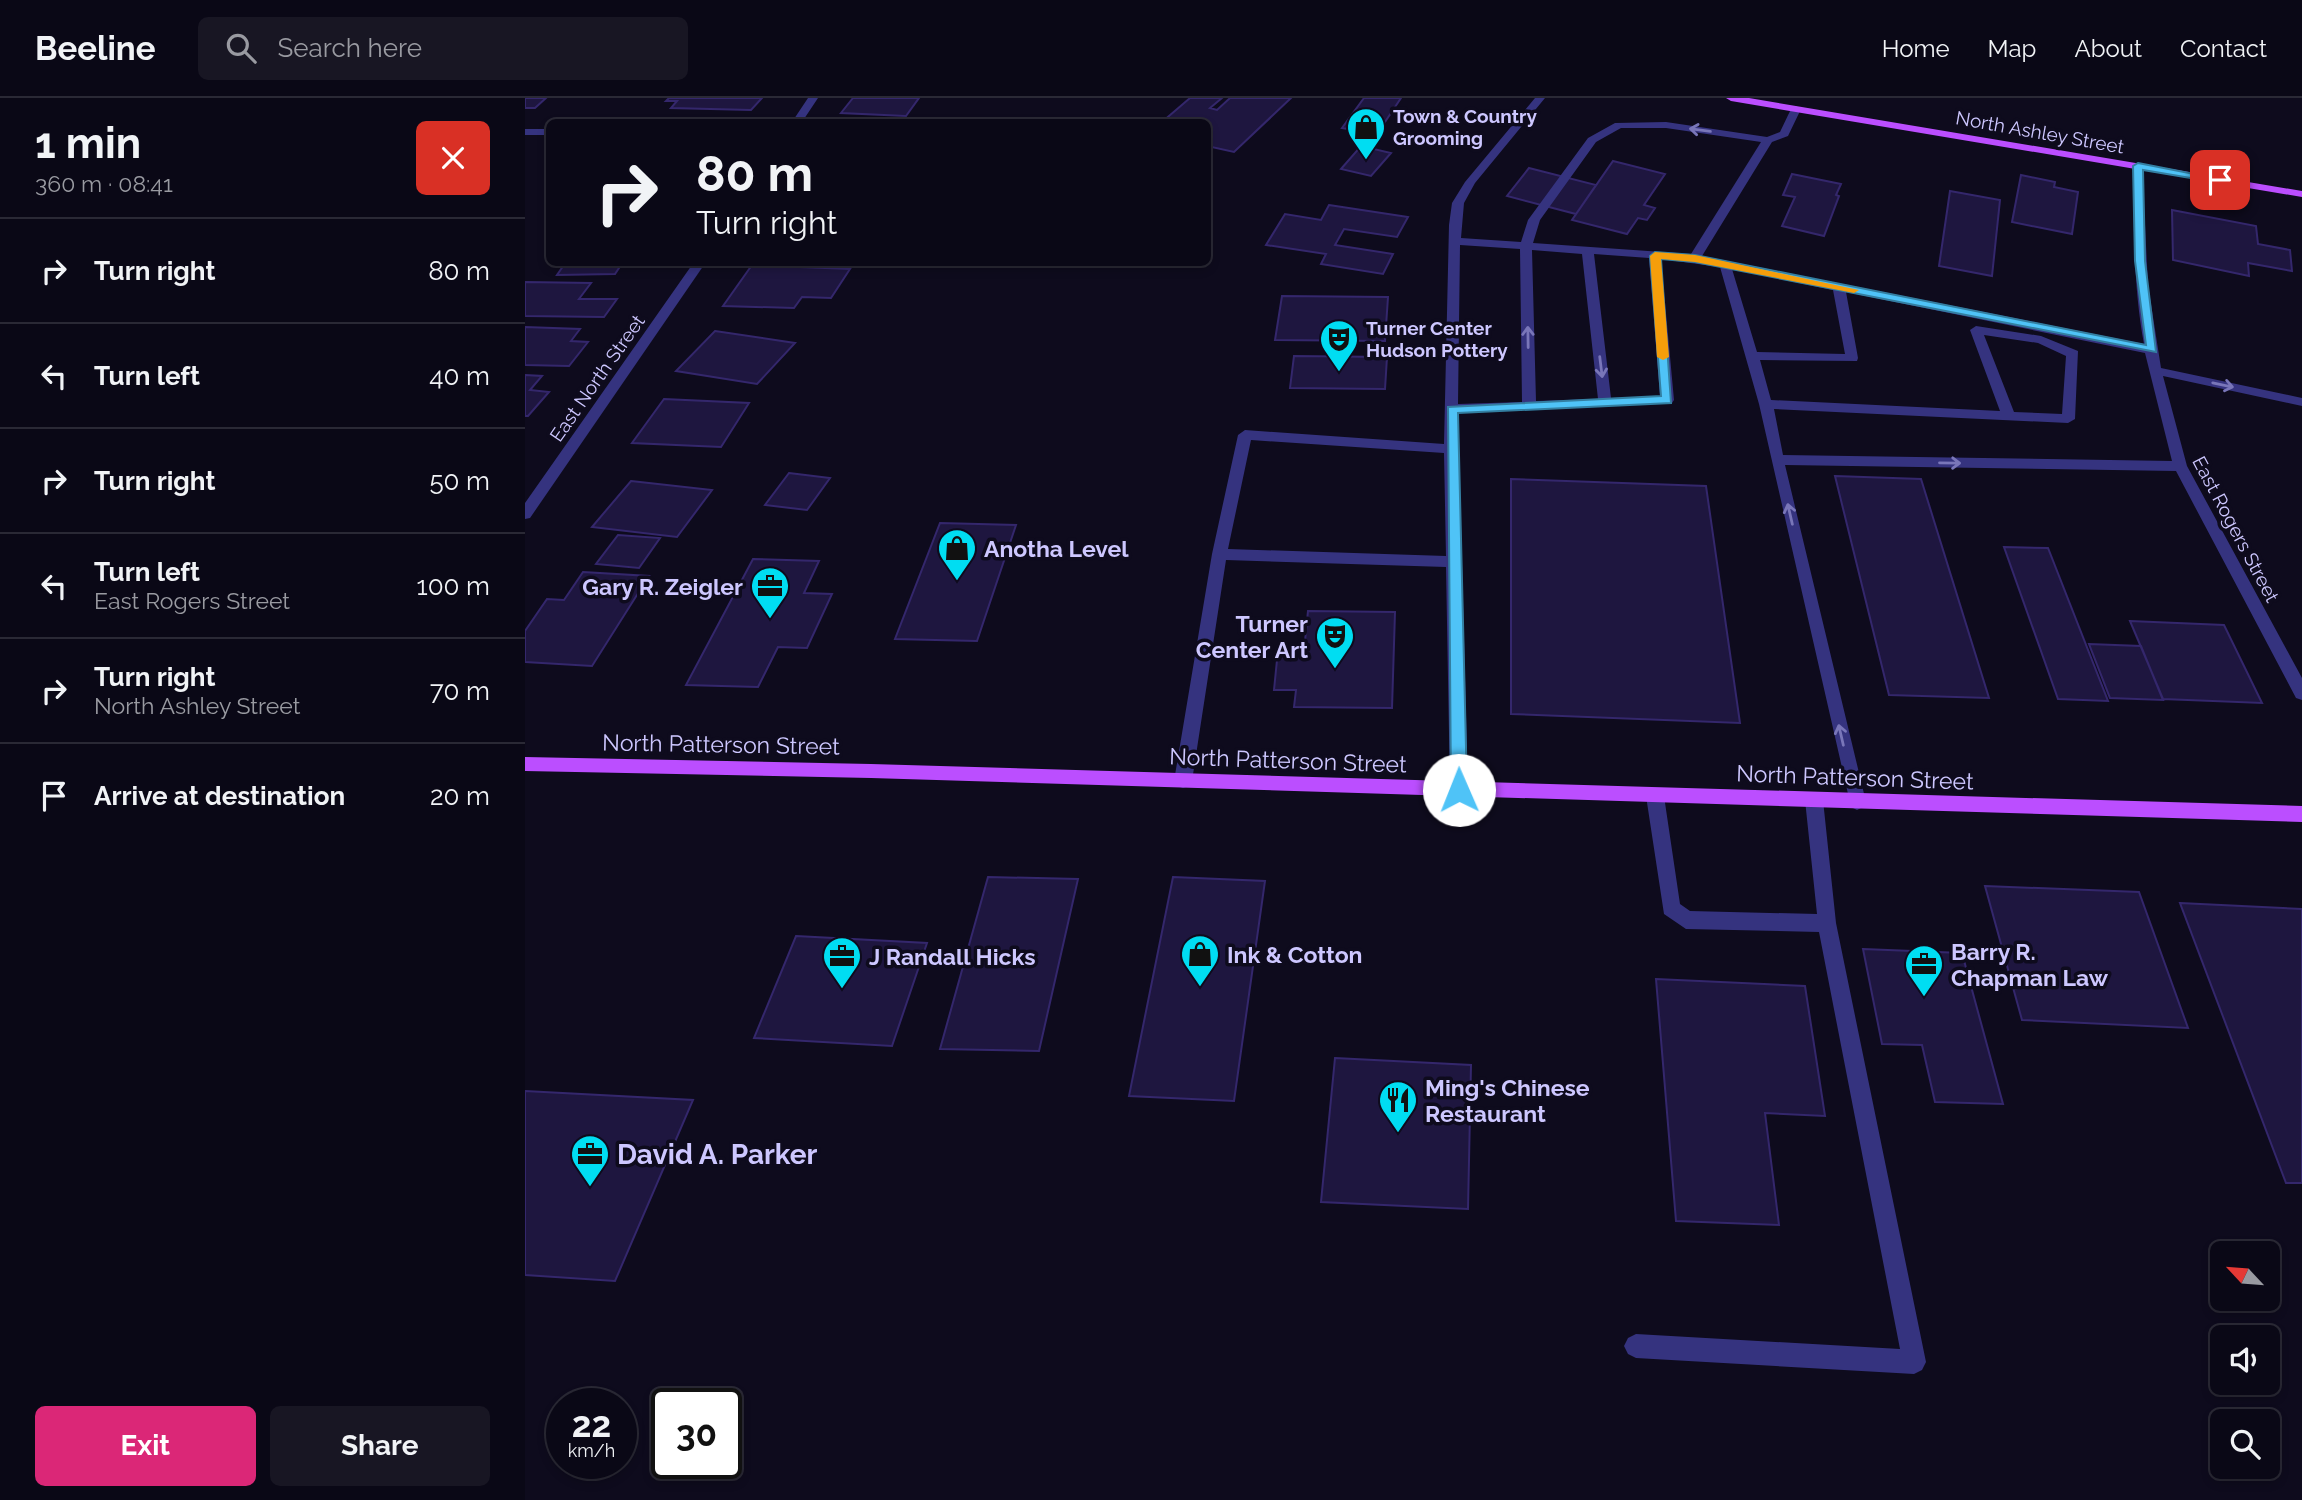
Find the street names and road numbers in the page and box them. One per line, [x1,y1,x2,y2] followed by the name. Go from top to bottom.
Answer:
[1954,106,2126,158] street label: North Ashley Street
[545,310,649,446] street label: East North Street
[2188,452,2284,606] street label: East Rogers Street
[602,728,840,760] street label: North Patterson Street
[1169,742,1407,778] street label: North Patterson Street
[1736,759,1974,795] street label: North Patterson Street

